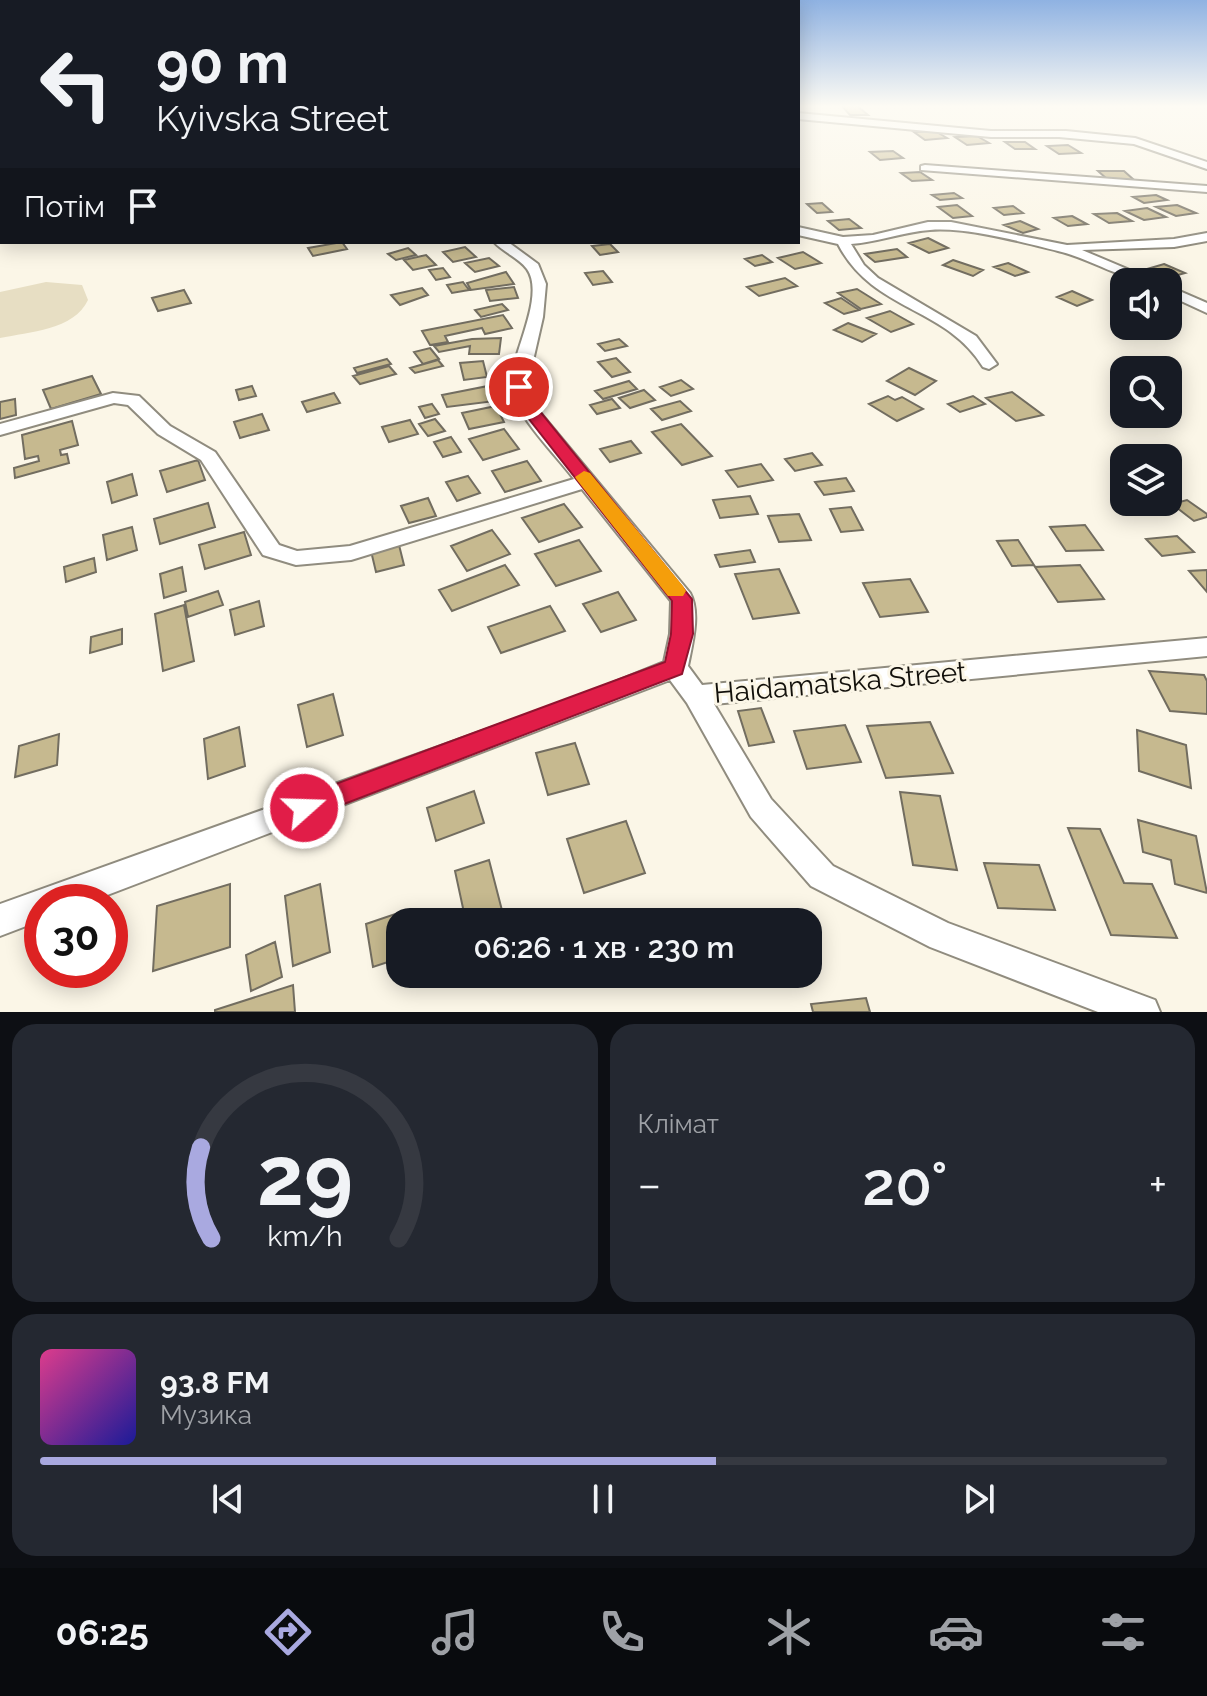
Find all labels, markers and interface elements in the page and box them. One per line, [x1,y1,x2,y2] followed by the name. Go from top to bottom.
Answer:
[156,30,289,96] text: 90 m
[24,32,128,136] icon: left
[156,97,389,139] text: Kyivska Street
[121,184,165,228] icon: arrive
[24,189,105,224] text: Потім
[1110,268,1182,516] map controls
[1110,268,1182,340] button: sound
[485,353,553,421] pin
[1110,356,1182,428] button: search
[497,365,541,409] icon: arrive
[1110,444,1182,516] button: layers
[713,655,968,710] street label: Haidamatska Street
[262,766,346,850] position arrow
[24,884,128,988] speed limit sign: 30
[474,930,734,965] text: 06:26 · 1 хв · 230 m
[638,1109,719,1139] text: Клімат
[257,1127,353,1224] text: 29
[862,1149,948,1219] text: 20°
[638,1159,661,1210] text: −
[1149,1159,1167,1210] text: +
[267,1219,342,1253] text: km/h
[160,1365,270,1400] text: 93.8 FM
[160,1400,252,1430] text: Музика
[206,1477,250,1521] icon: previous
[581,1477,625,1521] icon: pause
[957,1477,1001,1521] icon: next
[260,1604,316,1660] icon: directions
[427,1604,483,1660] icon: music
[594,1604,650,1660] icon: phone
[761,1604,817,1660] icon: climate
[928,1604,984,1660] icon: car
[1095,1604,1151,1660] icon: filters
[56,1611,149,1653] text: 06:25

